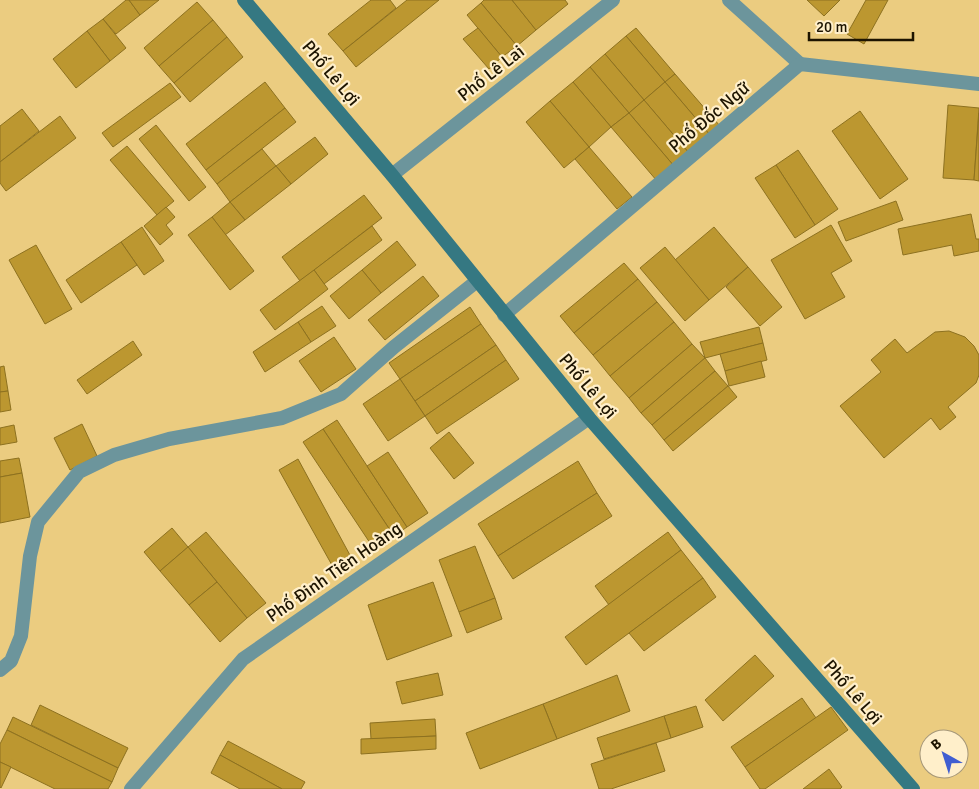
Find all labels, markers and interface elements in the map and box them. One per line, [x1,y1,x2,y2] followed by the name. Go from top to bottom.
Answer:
[809,10,913,42] scale bar
[816,18,847,36] text: 20 m
[297,36,365,110] street label: Phố Lê Lợi
[453,40,529,106] street label: Phố Lê Lai
[664,76,755,157] street label: Phố Đốc Ngữ
[554,349,622,423] street label: Phố Lê Lợi
[262,517,406,627] street label: Phố Đinh Tiên Hoàng
[819,655,887,729] street label: Phố Lê Lợi
[919,729,969,779] north arrow
[927,735,945,754] text: B

